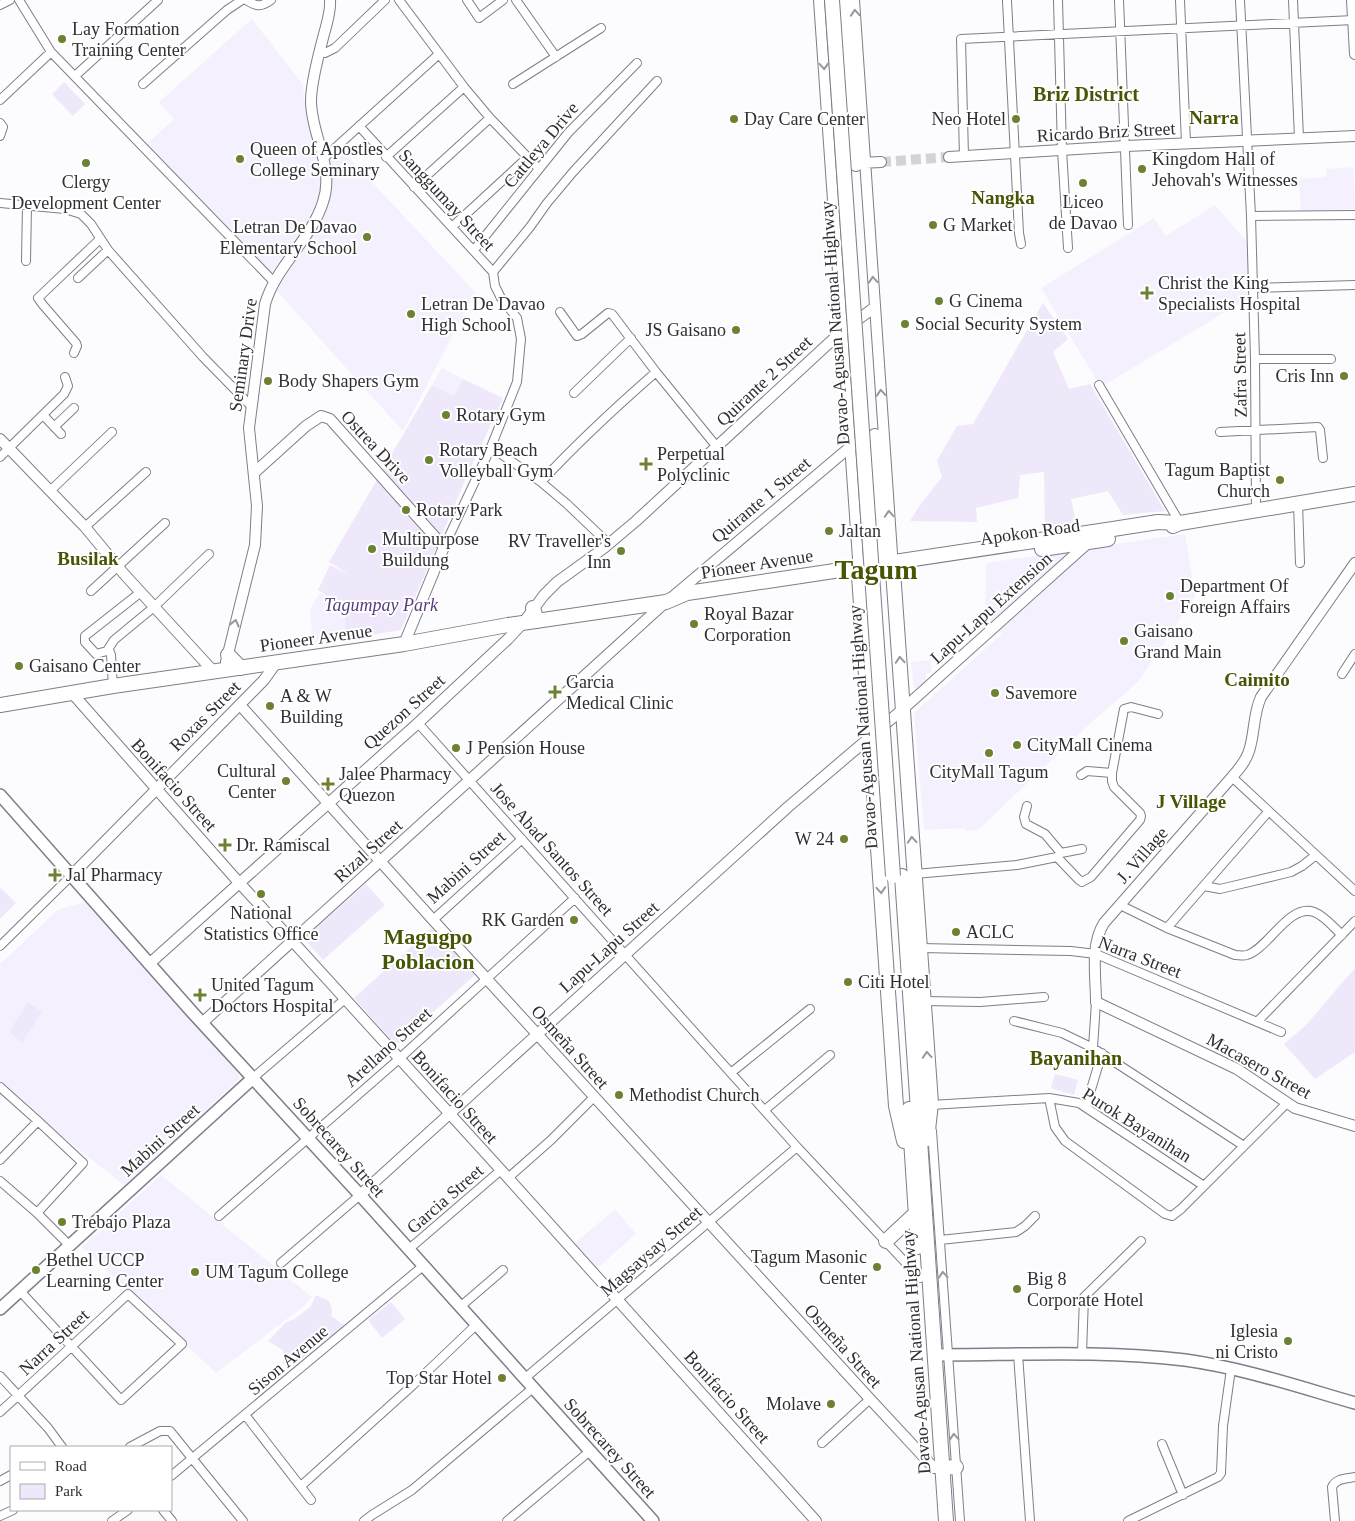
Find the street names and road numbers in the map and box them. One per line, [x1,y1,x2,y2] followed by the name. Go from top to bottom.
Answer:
[499,98,583,192] street label: Cattleya Drive
[1036,118,1176,146] street label: Ricardo Briz Street
[395,145,499,255] street label: Sanggumay Street
[816,200,854,446] street label: Davao-Agusan National Highway
[225,297,261,413] street label: Seminary Drive
[712,332,816,430] street label: Quirante 2 Street
[1229,332,1251,418] street label: Zafra Street
[337,406,415,488] street label: Ostrea Drive
[707,453,815,547] street label: Quirante 1 Street
[979,515,1081,549] street label: Apokon Road
[700,545,814,583] street label: Pioneer Avenue
[926,548,1056,668] street label: Lapu-Lapu Extension
[844,604,882,850] street label: Davao-Agusan National Highway
[259,620,373,656] street label: Pioneer Avenue
[359,670,449,754] street label: Quezon Street
[166,677,244,755] street label: Roxas Street
[127,735,221,835] street label: Bonifacio Street
[487,778,617,920] street label: Jose Abad Santos Street
[330,815,406,887] street label: Rizal Street
[1112,823,1172,887] street label: J. Village
[423,827,509,907] street label: Mabini Street
[555,897,663,997] street label: Lapu-Lapu Street
[1096,932,1184,982] street label: Narra Street
[527,1001,613,1093] street label: Osmeña Street
[341,1003,435,1091] street label: Arellano Street
[1203,1029,1315,1103] street label: Macasero Street
[408,1047,502,1147] street label: Bonifacio Street
[1079,1084,1195,1166] street label: Purok Bayanihan
[289,1093,389,1201] street label: Sobrecarey Street
[117,1100,203,1180] street label: Mabini Street
[403,1160,487,1238] street label: Garcia Street
[596,1202,706,1300] street label: Magsaysay Street
[897,1229,935,1475] street label: Davao-Agusan National Highway
[800,1300,886,1392] street label: Osmeña Street
[15,1305,93,1379] street label: Narra Street
[244,1321,332,1399] street label: Sison Avenue
[680,1347,774,1447] street label: Bonifacio Street
[560,1394,660,1502] street label: Sobrecarey Street

